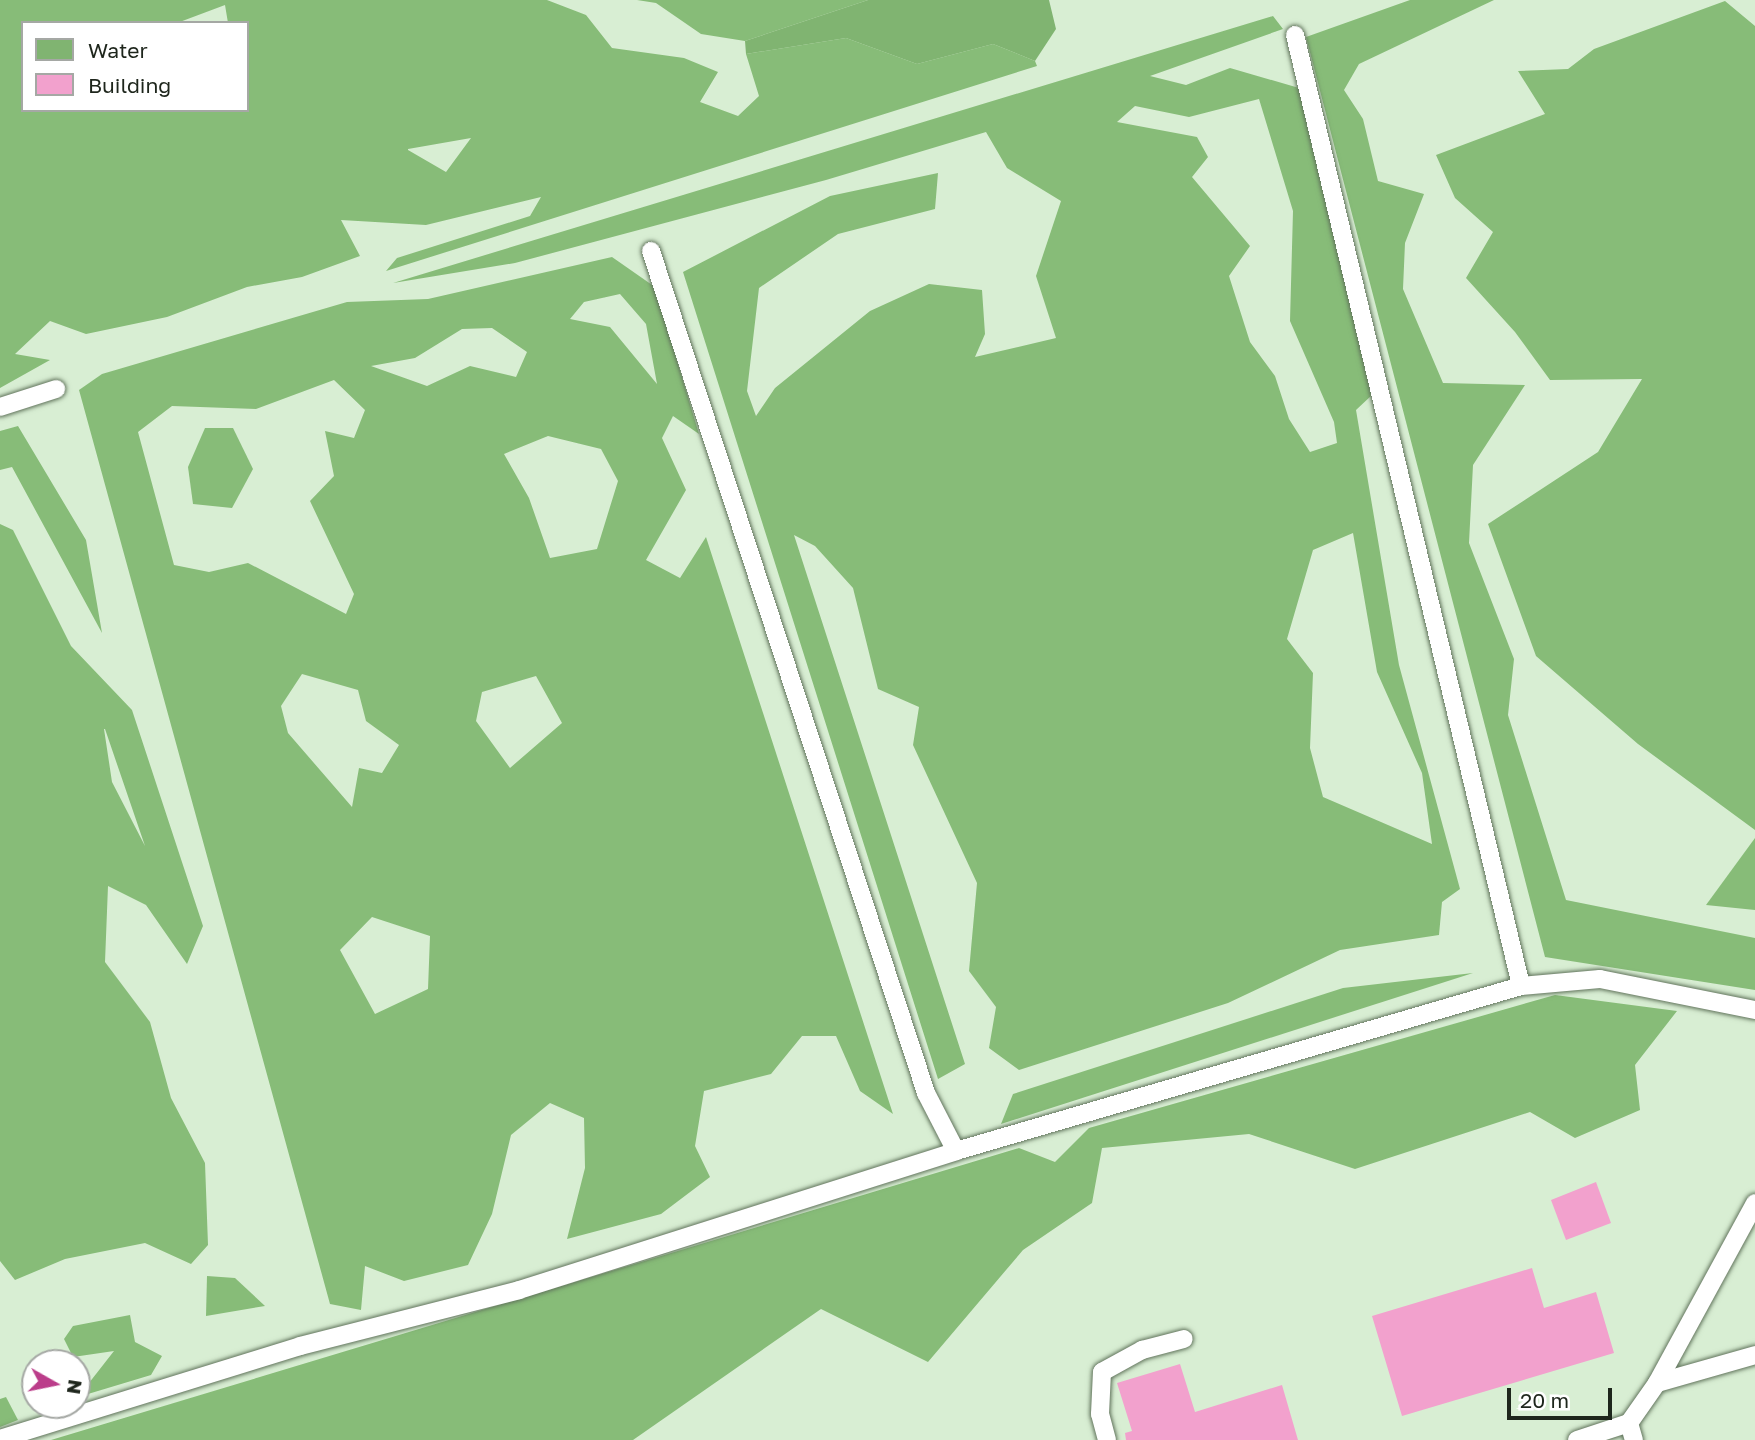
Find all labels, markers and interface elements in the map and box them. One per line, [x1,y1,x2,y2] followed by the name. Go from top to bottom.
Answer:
[21,21,248,112] legend
[88,37,148,63] text: Water
[88,72,171,98] text: Building
[21,1349,91,1419] north arrow
[1510,1374,1615,1418] scale bar
[63,1378,88,1396] text: N
[1520,1387,1569,1413] text: 20 m

